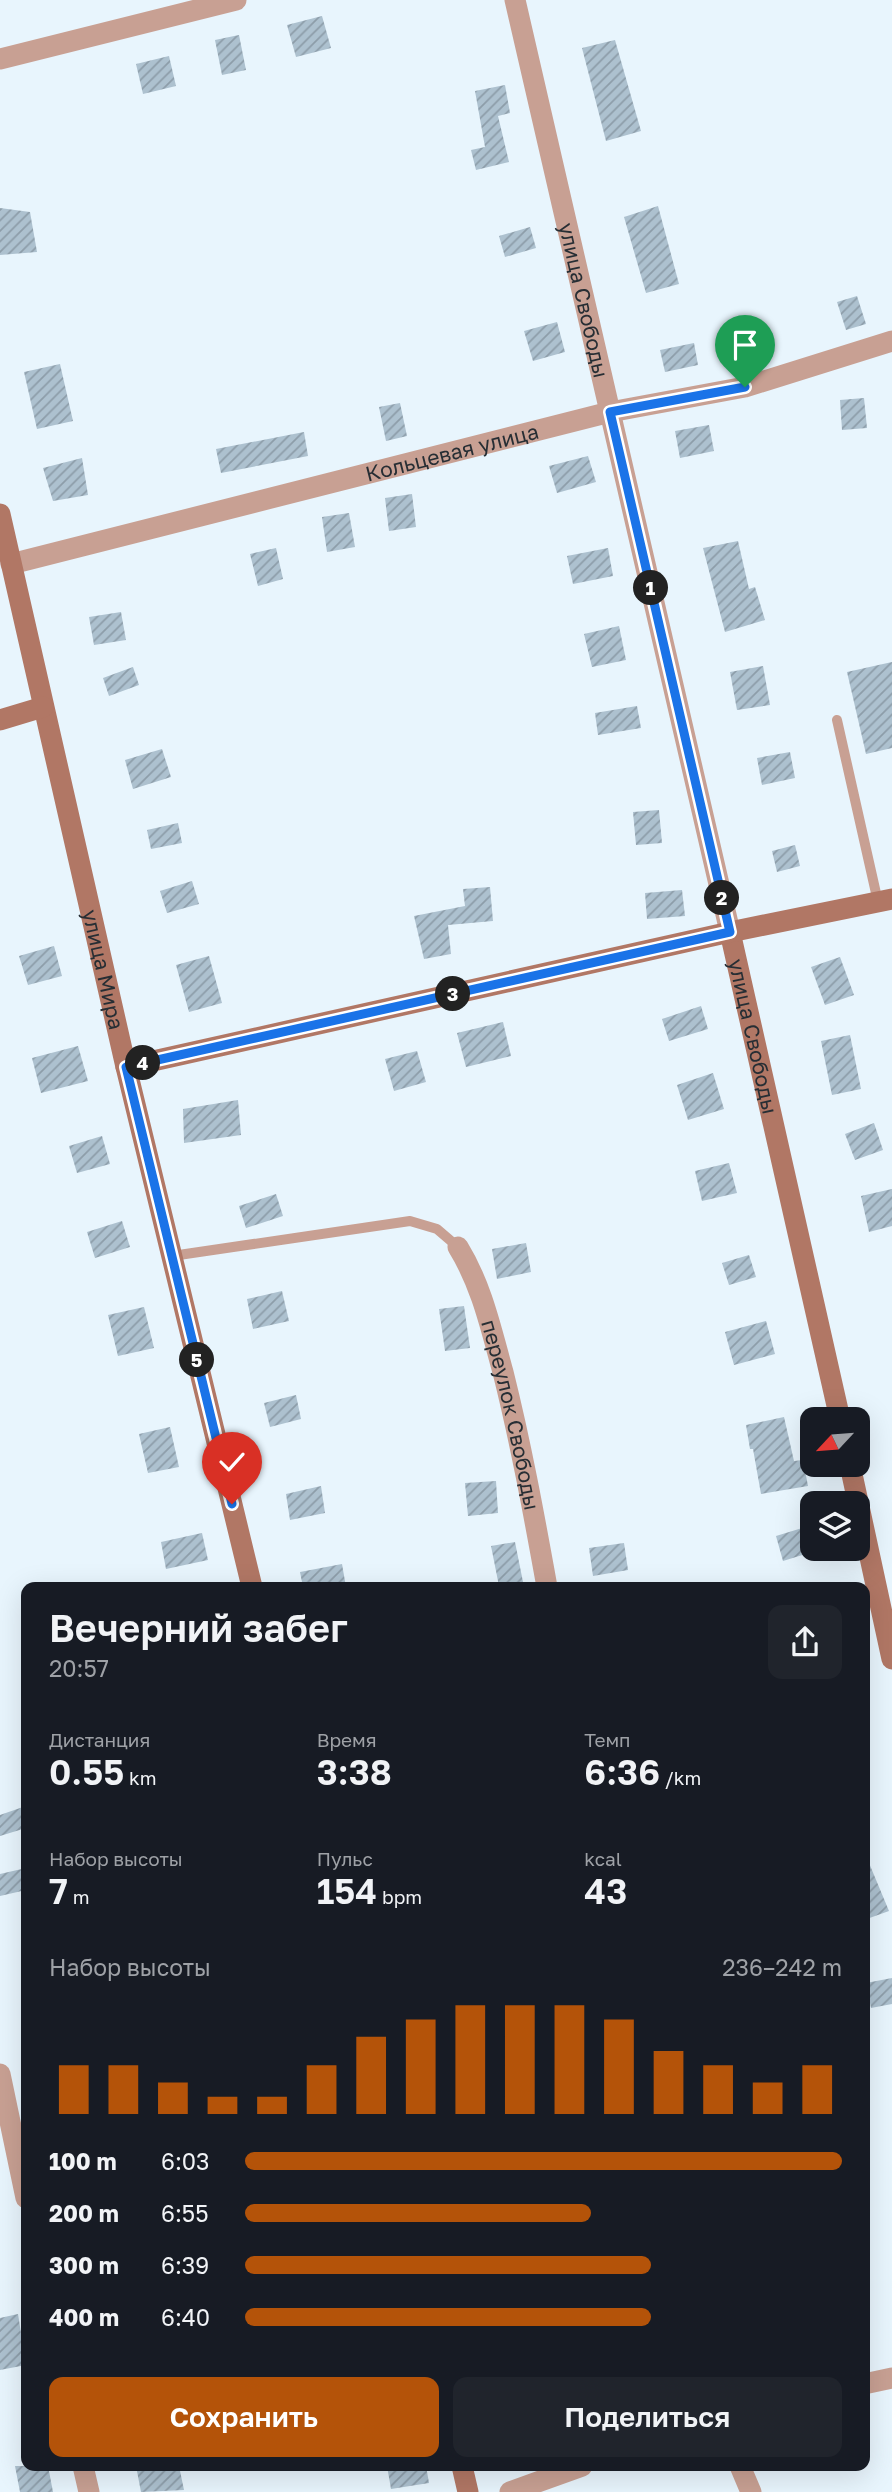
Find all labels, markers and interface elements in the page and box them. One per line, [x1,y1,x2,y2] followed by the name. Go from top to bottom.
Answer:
[554,220,615,380] street label: улица Свободы
[715,315,775,387] pin
[726,326,764,364] icon: arrive
[363,418,541,487] street label: Кольцевая улица
[634,570,668,606] pin: 1
[646,576,655,599] text: 1
[704,880,740,916] pin: 2
[716,886,727,909] text: 2
[77,907,130,1032] street label: улица Мира
[723,956,784,1117] street label: улица Свободы
[435,976,470,1012] pin: 3
[447,982,458,1005] text: 3
[125,1046,160,1080] pin: 4
[137,1051,148,1074] text: 4
[476,1317,546,1512] street label: переулок Свободы
[180,1342,214,1378] pin: 5
[191,1348,202,1371] text: 5
[800,1407,870,1477] north arrow
[800,1407,870,1561] map controls
[202,1432,262,1504] pin
[213,1443,251,1481] icon: check
[800,1491,870,1561] button: layers
[49,1605,348,1650] text: Вечерний забег
[768,1605,842,1679] button: share
[49,1654,109,1682] text: 20:57
[49,1728,150,1751] text: Дистанция
[317,1728,377,1751] text: Время
[584,1728,631,1751] text: Темп
[49,1751,124,1793] text: 0.55
[317,1751,392,1793] text: 3:38
[584,1751,660,1793] text: 6:36
[124,1766,156,1789] text: km
[660,1766,701,1789] text: /km
[49,1847,183,1870] text: Набор высоты
[317,1847,373,1870] text: Пульс
[584,1847,622,1870] text: kcal
[49,1870,68,1912] text: 7
[317,1870,377,1912] text: 154
[584,1870,627,1912] text: 43
[68,1885,89,1908] text: m
[377,1885,422,1908] text: bpm
[49,1953,211,1981] text: Набор высоты
[722,1953,842,1981] text: 236–242 m
[49,2147,117,2175] text: 100 m
[161,2147,210,2175] text: 6:03
[49,2199,119,2227] text: 200 m
[161,2199,209,2227] text: 6:55
[49,2251,119,2279] text: 300 m
[161,2251,209,2279] text: 6:39
[49,2303,119,2331] text: 400 m
[161,2303,210,2331] text: 6:40
[49,2377,439,2457] button: Сохранить
[453,2377,842,2457] button: Поделиться

